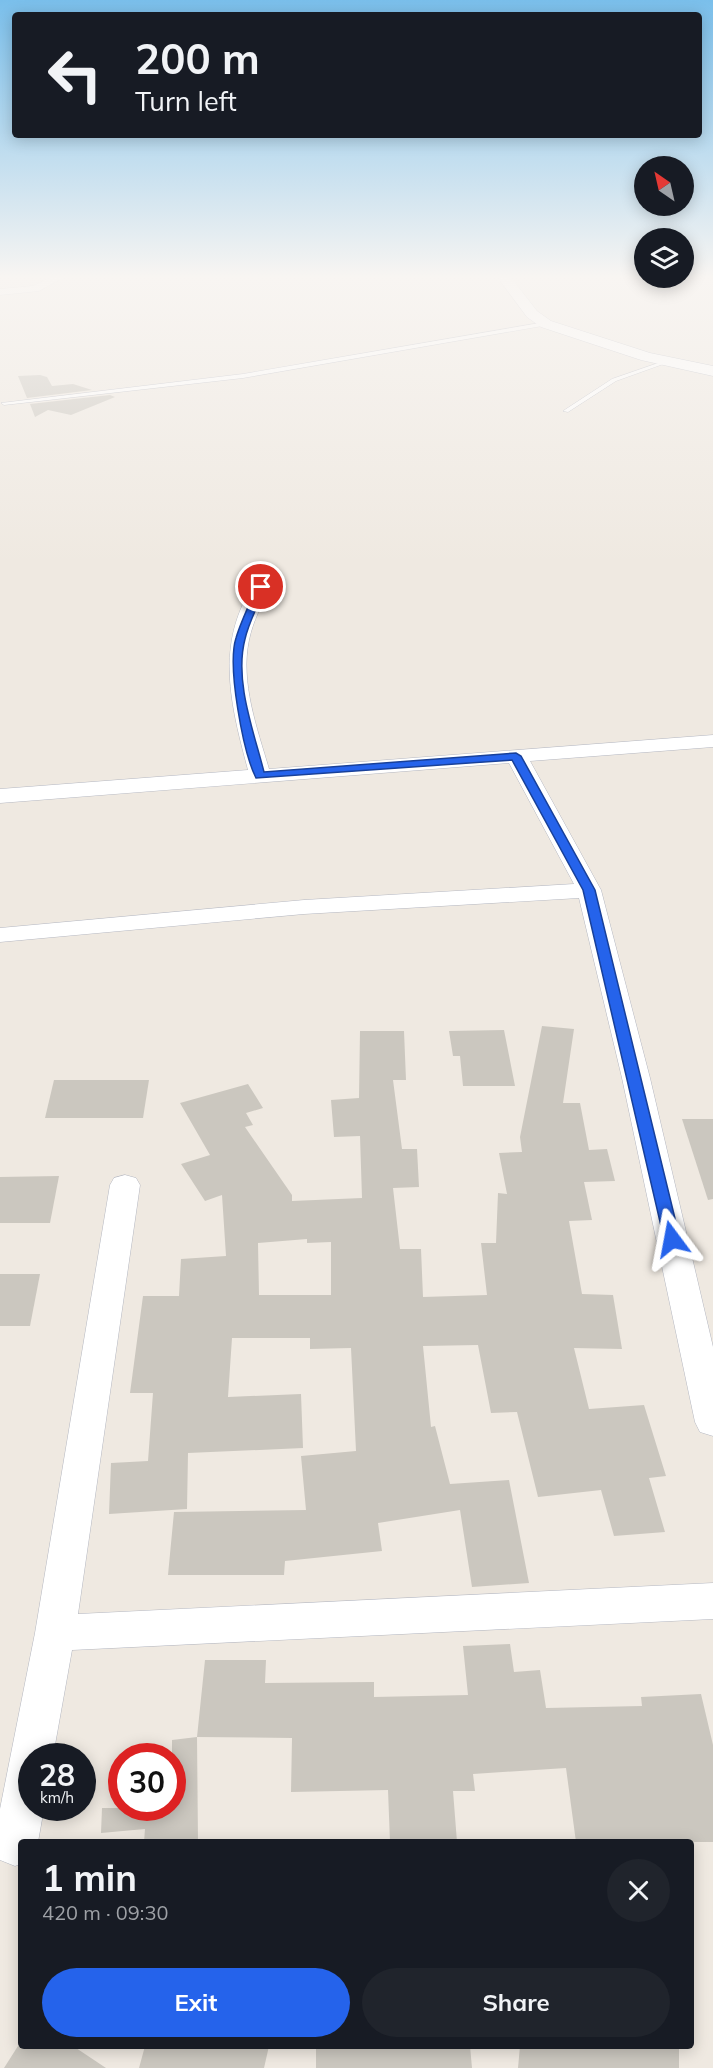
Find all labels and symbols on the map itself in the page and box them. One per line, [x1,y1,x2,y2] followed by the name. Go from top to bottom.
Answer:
[634,156,694,216] north arrow
[235,561,286,612] pin
[640,1207,704,1271] position arrow
[108,1743,186,1821] speed limit sign: 30

